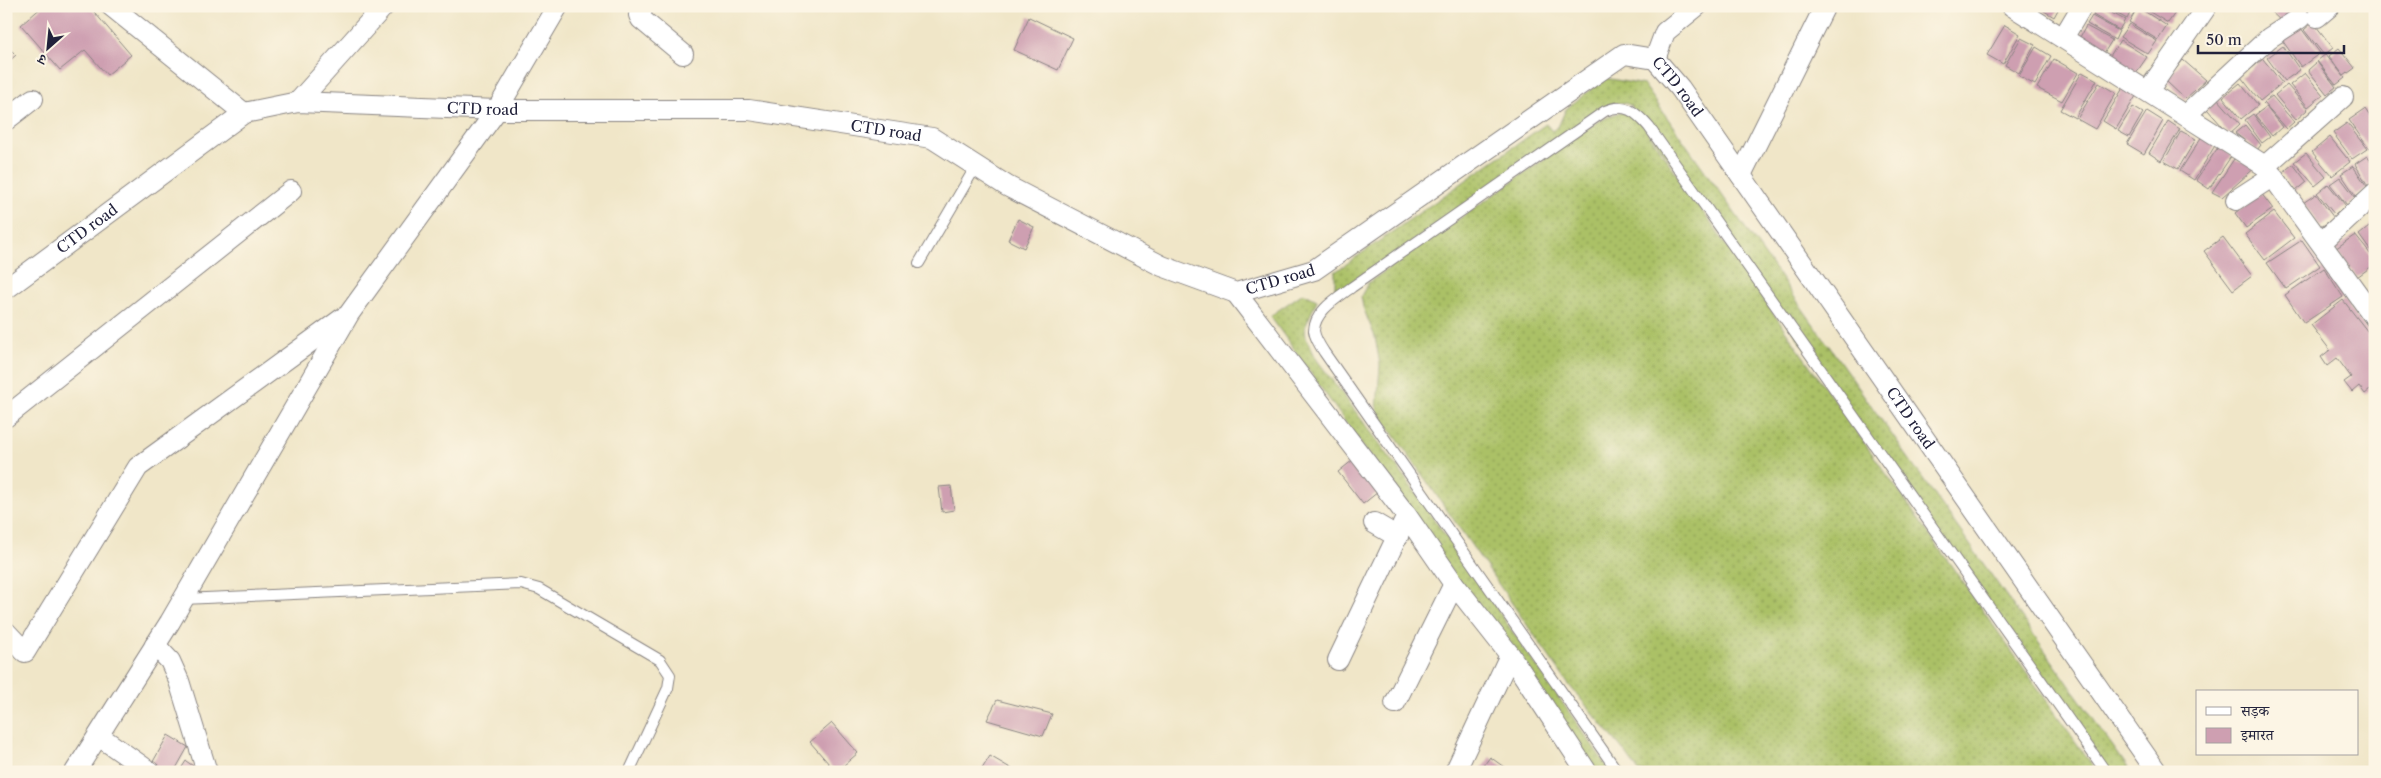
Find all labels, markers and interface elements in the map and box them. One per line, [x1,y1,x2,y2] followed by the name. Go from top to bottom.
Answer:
[22,22,72,72] north arrow
[2198,22,2345,54] scale bar
[2206,30,2242,49] text: 50 m
[34,50,50,70] text: उ
[1648,53,1707,120] street label: CTD road
[447,98,518,119] street label: CTD road
[849,116,923,145] street label: CTD road
[53,200,121,257] street label: CTD road
[1243,260,1317,299] street label: CTD road
[1882,383,1939,453] street label: CTD road
[2196,690,2358,756] legend
[2240,701,2270,720] text: सड़क
[2240,725,2275,744] text: इमारत

